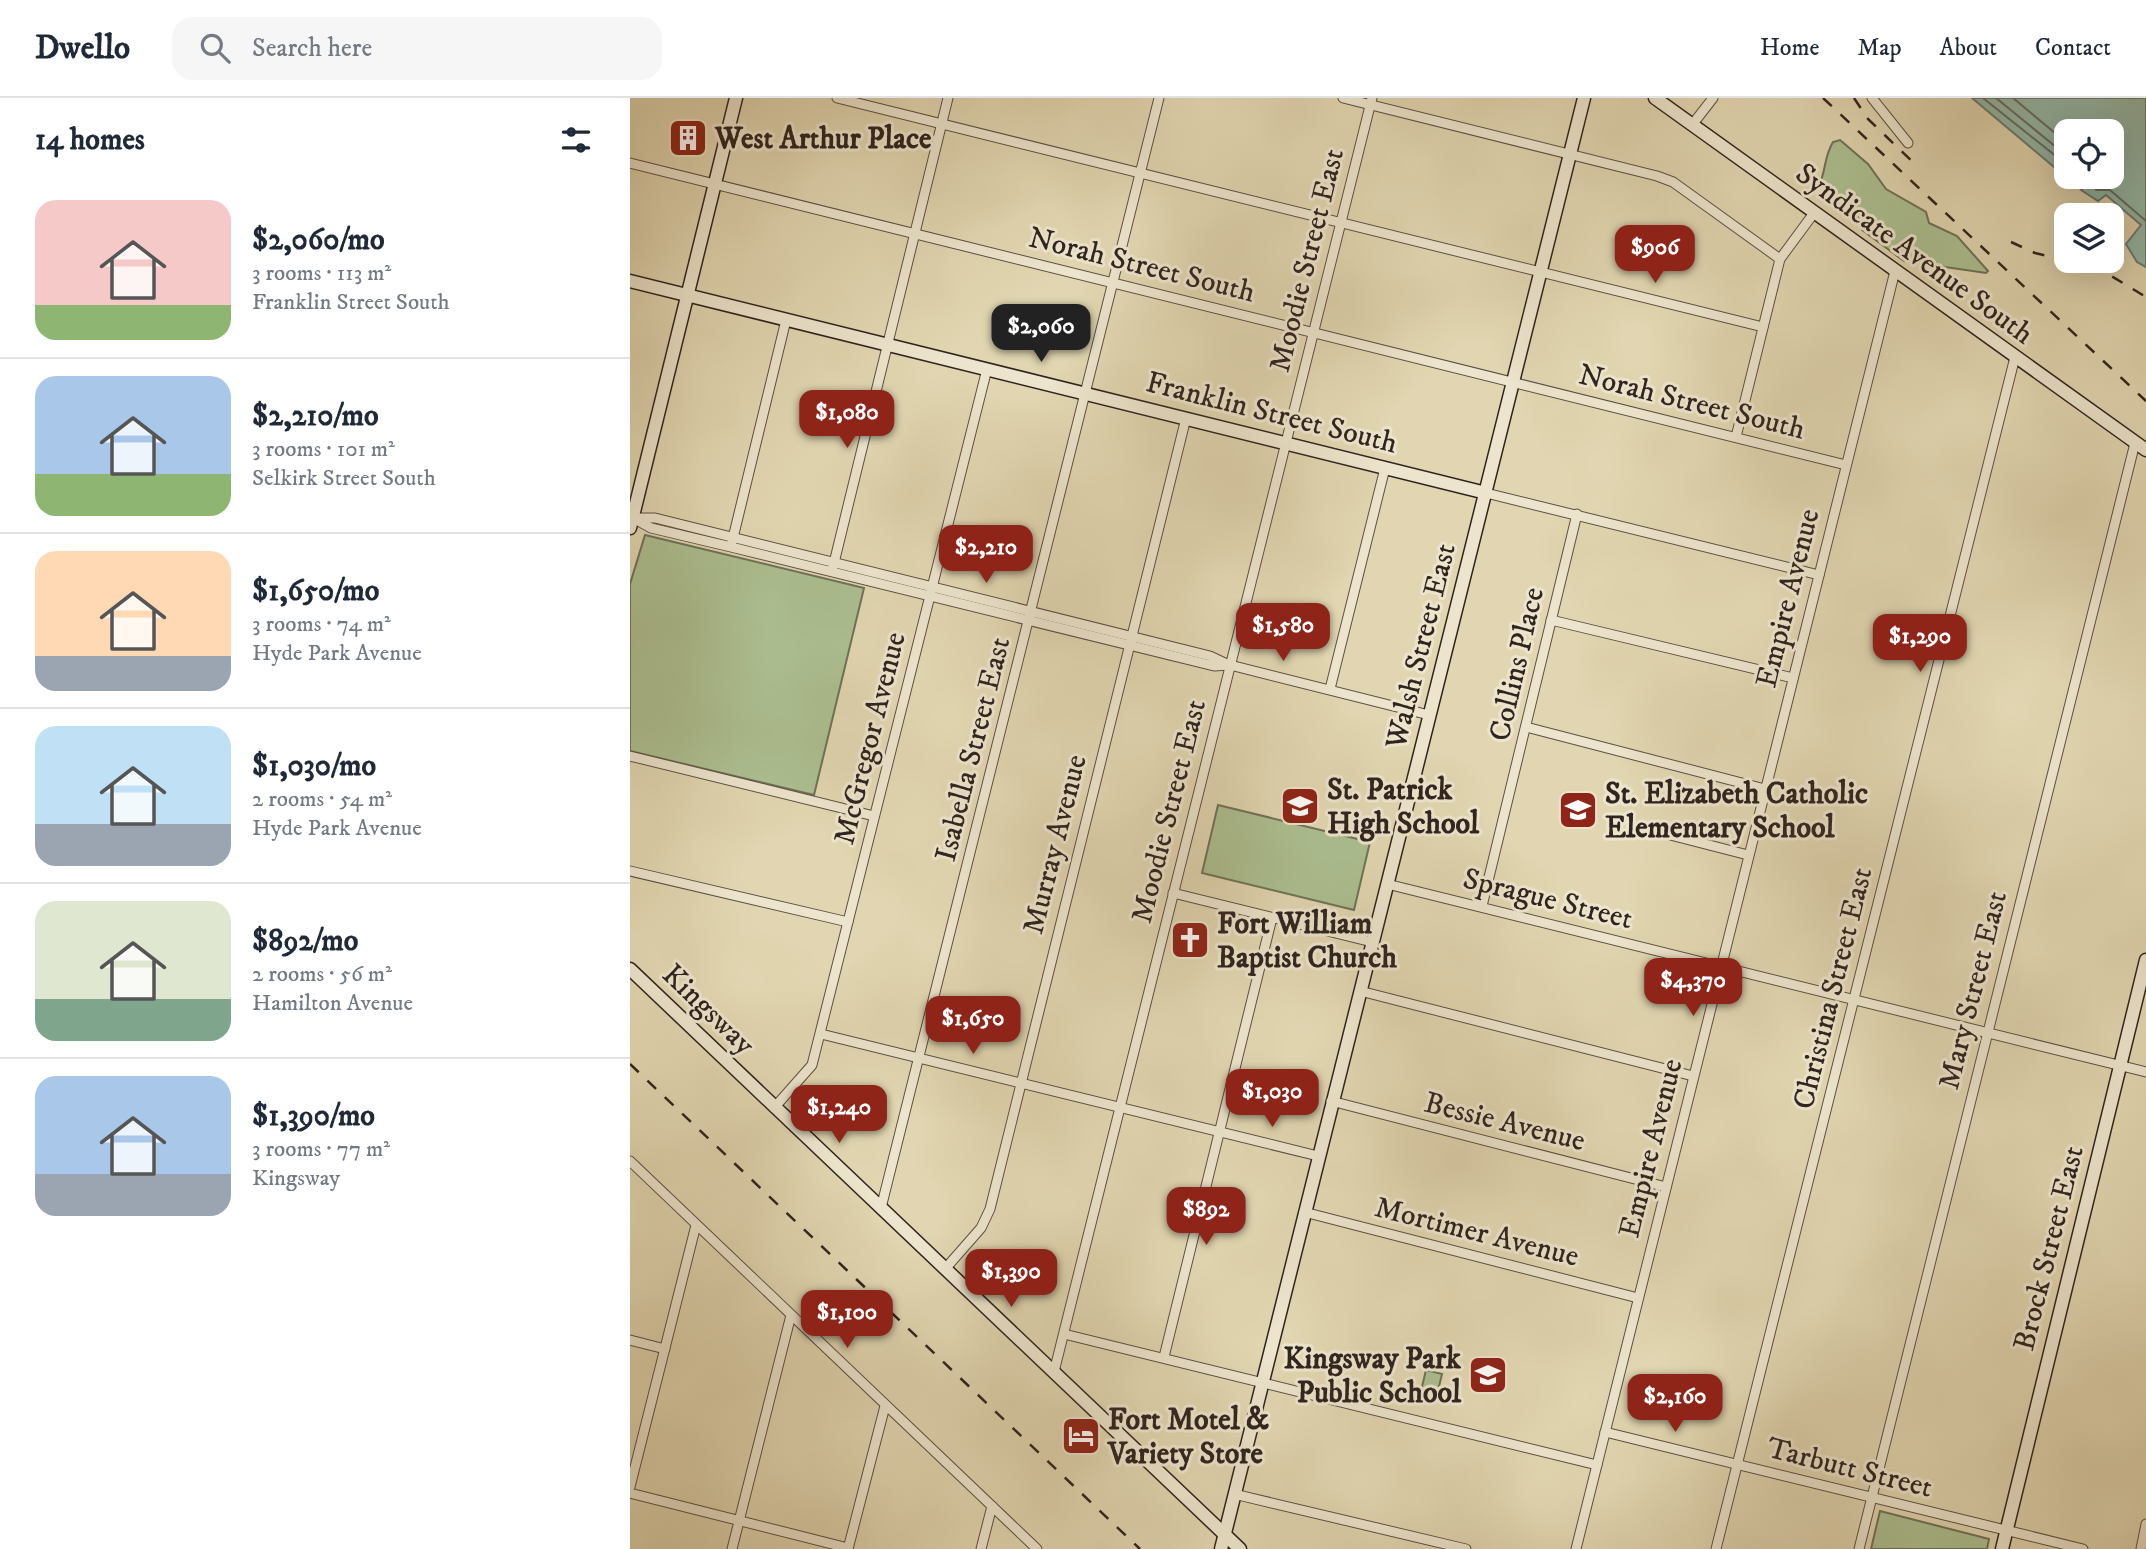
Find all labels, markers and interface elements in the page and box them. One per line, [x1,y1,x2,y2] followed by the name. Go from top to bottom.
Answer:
[172,17,662,80] search box
[35,28,130,69] text: Dwello
[196,29,234,67] icon: search
[252,32,372,65] text: Search here
[1760,33,1819,63] text: Home
[1857,33,1902,63] text: Map
[1940,33,1997,63] text: About
[2035,33,2111,63] text: Contact
[667,117,709,159] building icon: West Arthur Place
[2054,119,2124,273] map controls
[2054,119,2124,189] button: locate
[557,121,595,159] icon: filters
[714,121,932,158] place label: West Arthur Place
[35,122,145,159] text: 14 homes
[1262,145,1353,376] street label: Moodie Street East
[1788,155,2041,353] street label: Syndicate Avenue South
[2054,203,2124,273] button: layers
[1025,219,1259,312] street label: Norah Street South
[252,222,385,259] text: $2,060/mo
[1614,226,1696,285] pin: $906
[91,228,175,312] icon: home
[1631,233,1679,262] text: $906
[252,259,391,288] text: 3 rooms · 113 m²
[252,288,450,317] text: Franklin Street South
[984,304,1098,364] pin: $2,060
[1007,312,1075,341] text: $2,060
[1575,356,1809,449] street label: Norah Street South
[1142,364,1401,463] street label: Franklin Street South
[790,390,904,450] pin: $1,080
[252,398,379,435] text: $2,210/mo
[815,398,879,427] text: $1,080
[91,404,175,488] icon: home
[252,435,395,464] text: 3 rooms · 101 m²
[252,464,436,493] text: Selkirk Street South
[1748,505,1829,692] street label: Empire Avenue
[929,526,1043,585] pin: $2,210
[955,533,1017,562] text: $2,210
[1378,540,1465,754] street label: Walsh Street East
[252,573,379,610] text: $1,650/mo
[91,579,175,663] icon: home
[1482,584,1553,745] street label: Collins Place
[1226,603,1340,663] pin: $1,580
[252,610,391,639] text: 3 rooms · 74 m²
[1252,611,1314,640] text: $1,580
[1863,614,1977,674] pin: $1,290
[1889,622,1951,651] text: $1,290
[826,628,915,848] street label: McGregor Avenue
[928,633,1019,865] street label: Isabella Street East
[252,639,422,668] text: Hyde Park Avenue
[1124,696,1215,927] street label: Moodie Street East
[252,748,376,785] text: $1,030/mo
[1015,751,1096,938] street label: Murray Avenue
[91,754,175,838] icon: home
[1327,772,1480,843] place label: St. Patrick High School
[1605,776,1868,847] place label: St. Elizabeth Catholic Elementary School
[252,785,392,814] text: 2 rooms · 54 m²
[1279,785,1321,827] school or university icon: St. Patrick High School
[1557,789,1599,831] school or university icon: St. Elizabeth Catholic Elementary School
[252,814,422,843] text: Hyde Park Avenue
[1459,861,1636,938] street label: Sprague Street
[1786,864,1881,1113] street label: Christina Street East
[1931,887,2016,1093] street label: Mary Street East
[1217,906,1397,977] place label: Fort William Baptist Church
[1169,919,1211,961] church icon: Fort William Baptist Church
[252,923,358,960] text: $892/mo
[91,929,175,1013] icon: home
[654,957,763,1064] street label: Kingsway
[1636,958,1750,1018] pin: $4,370
[252,960,392,989] text: 2 rooms · 56 m²
[1660,966,1726,995] text: $4,370
[252,989,413,1018] text: Hamilton Avenue
[916,996,1030,1056] pin: $1,650
[942,1004,1004,1033] text: $1,650
[1611,1055,1692,1242] street label: Empire Avenue
[1215,1070,1329,1129] pin: $1,030
[1242,1077,1302,1106] text: $1,030
[1420,1085,1589,1160] street label: Bessie Avenue
[782,1086,896,1145] pin: $1,240
[807,1093,871,1122] text: $1,240
[252,1098,375,1135] text: $1,390/mo
[91,1104,175,1188] icon: home
[252,1135,390,1164] text: 3 rooms · 77 m²
[2006,1142,2093,1355] street label: Brock Street East
[252,1164,340,1193] text: Kingsway
[1165,1188,1247,1247] pin: $892
[1371,1189,1582,1276] street label: Mortimer Avenue
[1183,1195,1229,1224] text: $892
[954,1250,1068,1309] pin: $1,390
[981,1257,1041,1286] text: $1,390
[790,1290,904,1350] pin: $1,100
[817,1298,877,1327] text: $1,100
[1283,1341,1462,1412] place label: Kingsway Park Public School
[1467,1354,1509,1396] school or university icon: Kingsway Park Public School
[1618,1374,1732,1434] pin: $2,160
[1644,1382,1707,1411] text: $2,160
[1107,1402,1269,1473] place label: Fort Motel & Variety Store
[1060,1415,1102,1457] hotel icon: Fort Motel & Variety Store
[1763,1430,1936,1507] street label: Tarbutt Street

